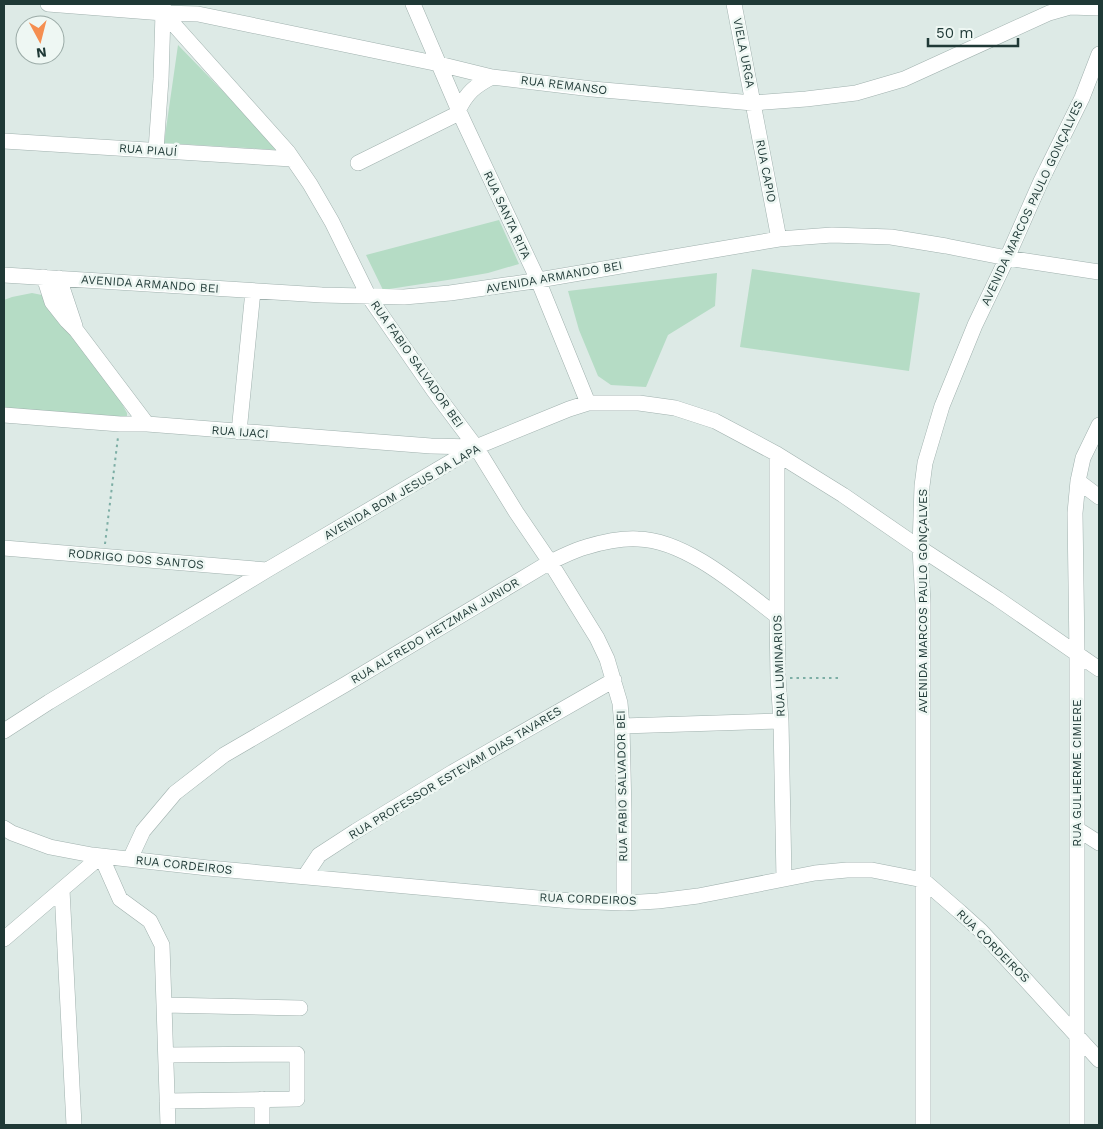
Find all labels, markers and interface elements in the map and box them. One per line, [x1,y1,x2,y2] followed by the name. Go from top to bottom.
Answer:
[15,15,65,65] north arrow
[928,15,1018,47] scale bar
[730,17,758,89] street label: VIELA URGA
[936,24,973,42] text: 50 m
[35,44,48,61] text: N
[520,73,608,97] street label: RUA REMANSO
[978,98,1086,308] street label: AVENIDA MARCOS PAULO GONÇALVES
[753,138,779,204] street label: RUA CAPIO
[118,141,178,159] street label: RUA PIAUÍ
[481,169,534,261] street label: RUA SANTA RITA
[485,258,623,296] street label: AVENIDA ARMANDO BEI
[81,272,219,296] street label: AVENIDA ARMANDO BEI
[368,298,466,430] street label: RUA FABIO SALVADOR BEI
[211,423,269,441] street label: RUA IJACI
[321,441,483,543] street label: AVENIDA BOM JESUS DA LAPA
[916,489,930,713] street label: AVENIDA MARCOS PAULO GONÇALVES
[68,546,204,572] street label: RODRIGO DOS SANTOS
[348,575,522,687] street label: RUA ALFREDO HETZMAN JUNIOR
[770,615,788,717] street label: RUA LUMINARIOS
[1070,699,1084,847] street label: RUA GULHERME CIMIERE
[346,704,564,842] street label: RUA PROFESSOR ESTEVAM DIAS TAVARES
[614,710,630,862] street label: RUA FABIO SALVADOR BEI
[135,853,233,877] street label: RUA CORDEIROS
[539,890,637,908] street label: RUA CORDEIROS
[954,907,1032,985] street label: RUA CORDEIROS

